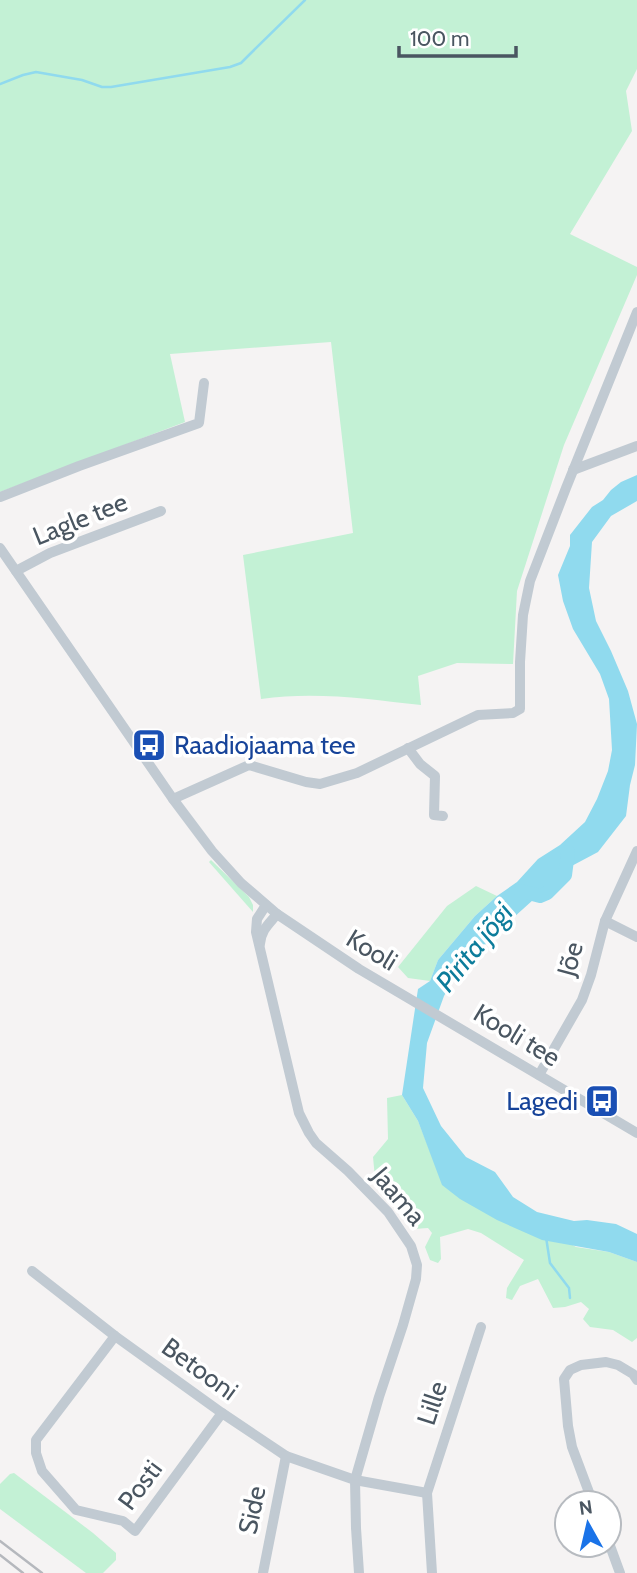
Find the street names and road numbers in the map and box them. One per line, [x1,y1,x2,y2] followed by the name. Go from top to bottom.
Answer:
[28,486,132,552] street label: Lagle tee
[341,922,403,978] street label: Kooli
[550,938,590,980] street label: Jõe
[468,997,566,1073] street label: Kooli tee
[365,1159,433,1232] street label: Jaama
[156,1331,244,1407] street label: Betooni
[410,1377,454,1429] street label: Lille
[111,1454,169,1516] street label: Posti
[231,1483,273,1537] street label: Side

